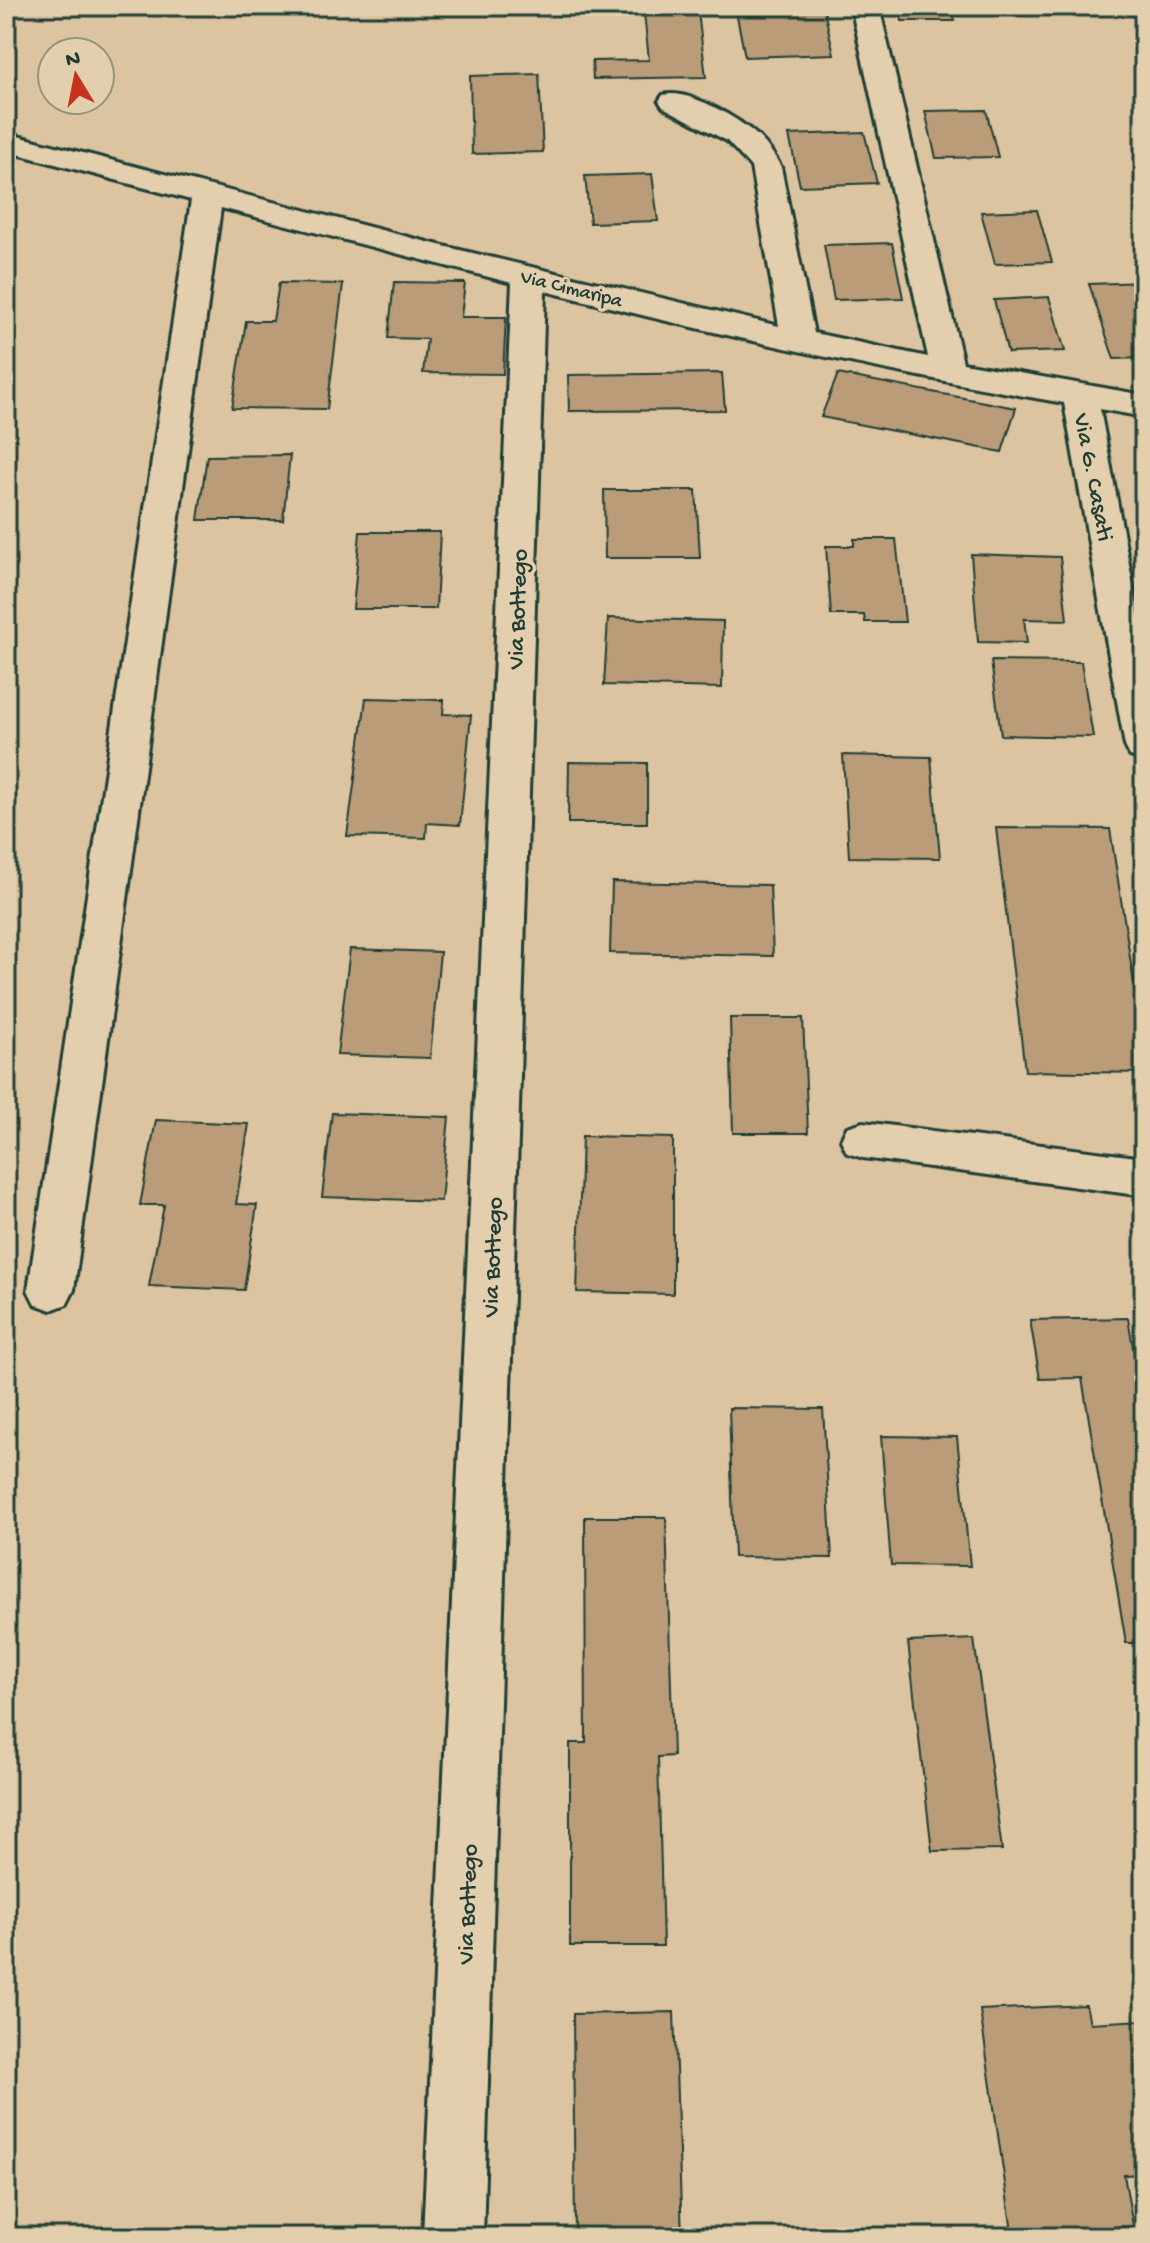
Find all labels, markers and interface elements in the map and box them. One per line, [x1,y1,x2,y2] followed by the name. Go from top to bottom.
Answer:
[36,36,116,116] north arrow
[64,46,83,74] text: N
[517,266,625,314] street label: Via Cimaripa
[1065,410,1118,544] street label: Via G. Casati
[503,548,536,671] street label: Via Bottego
[478,1196,511,1319] street label: Via Bottego
[453,1843,486,1966] street label: Via Bottego

